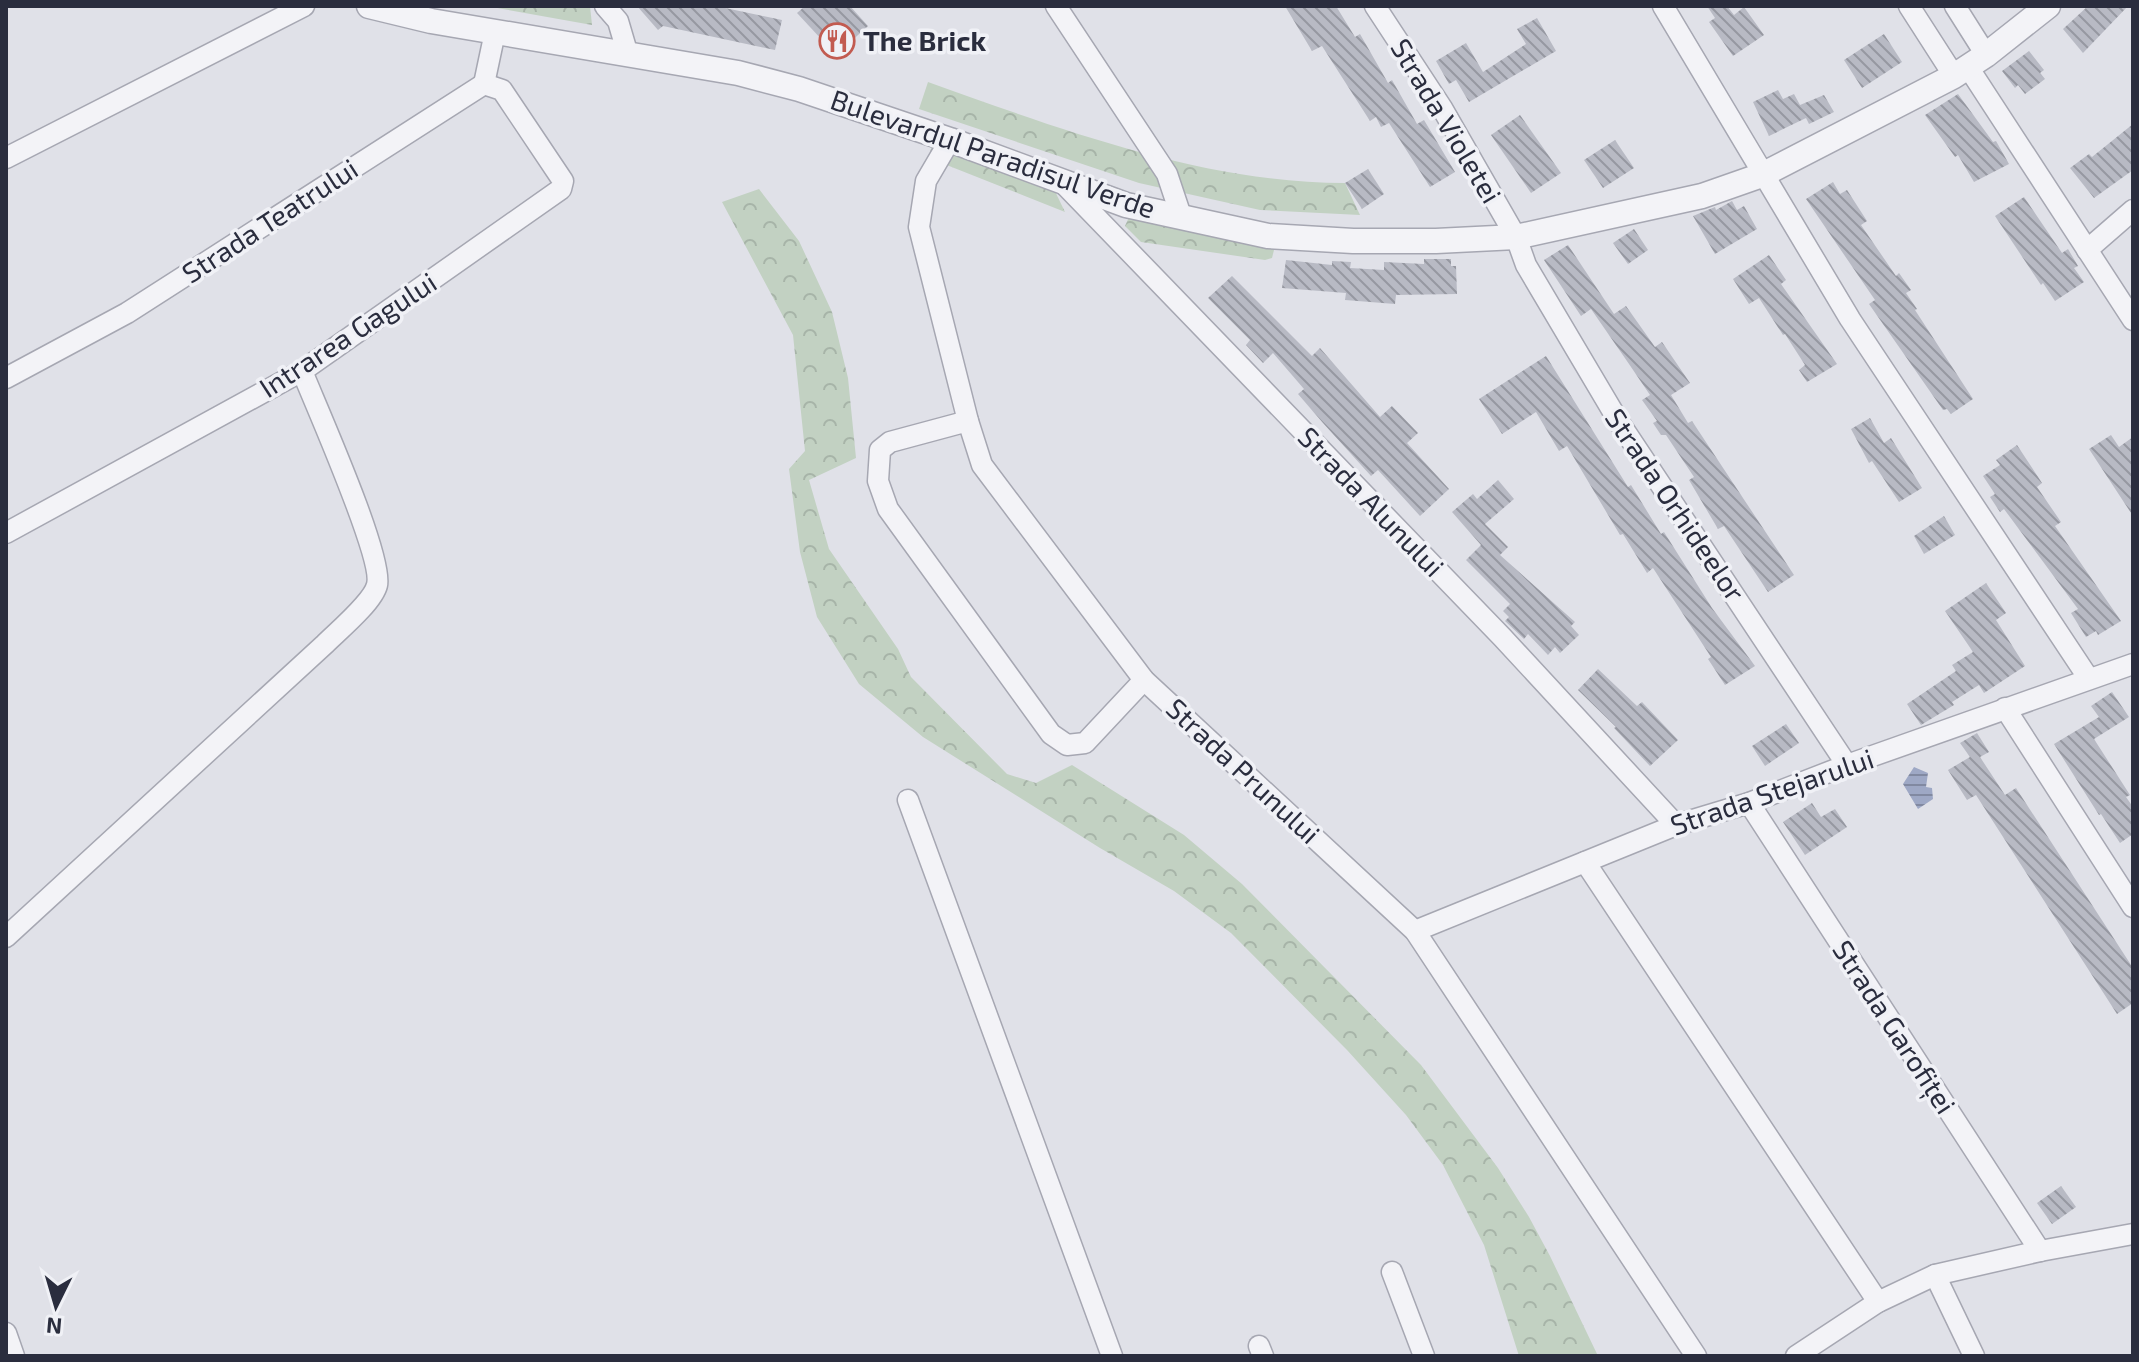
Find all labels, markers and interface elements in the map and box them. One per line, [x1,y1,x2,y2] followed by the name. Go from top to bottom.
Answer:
[818,22,856,60] restaurant icon: The Brick
[863,23,986,57] place label: The Brick
[1384,32,1509,209] street label: Strada Violetei
[826,81,1160,225] street label: Bulevardul Paradisul Verde
[175,151,364,290] street label: Strada Teatrului
[253,264,442,404] street label: Intrarea Gagului
[1599,402,1753,607] street label: Strada Orhideelor
[1292,419,1452,583] street label: Strada Alunului
[1160,690,1328,850] street label: Strada Prunului
[1666,740,1878,842] street label: Strada Stejarului
[1824,933,1964,1121] street label: Strada Garofiței
[16,1266,96,1346] north arrow
[45,1313,63,1341] text: N

